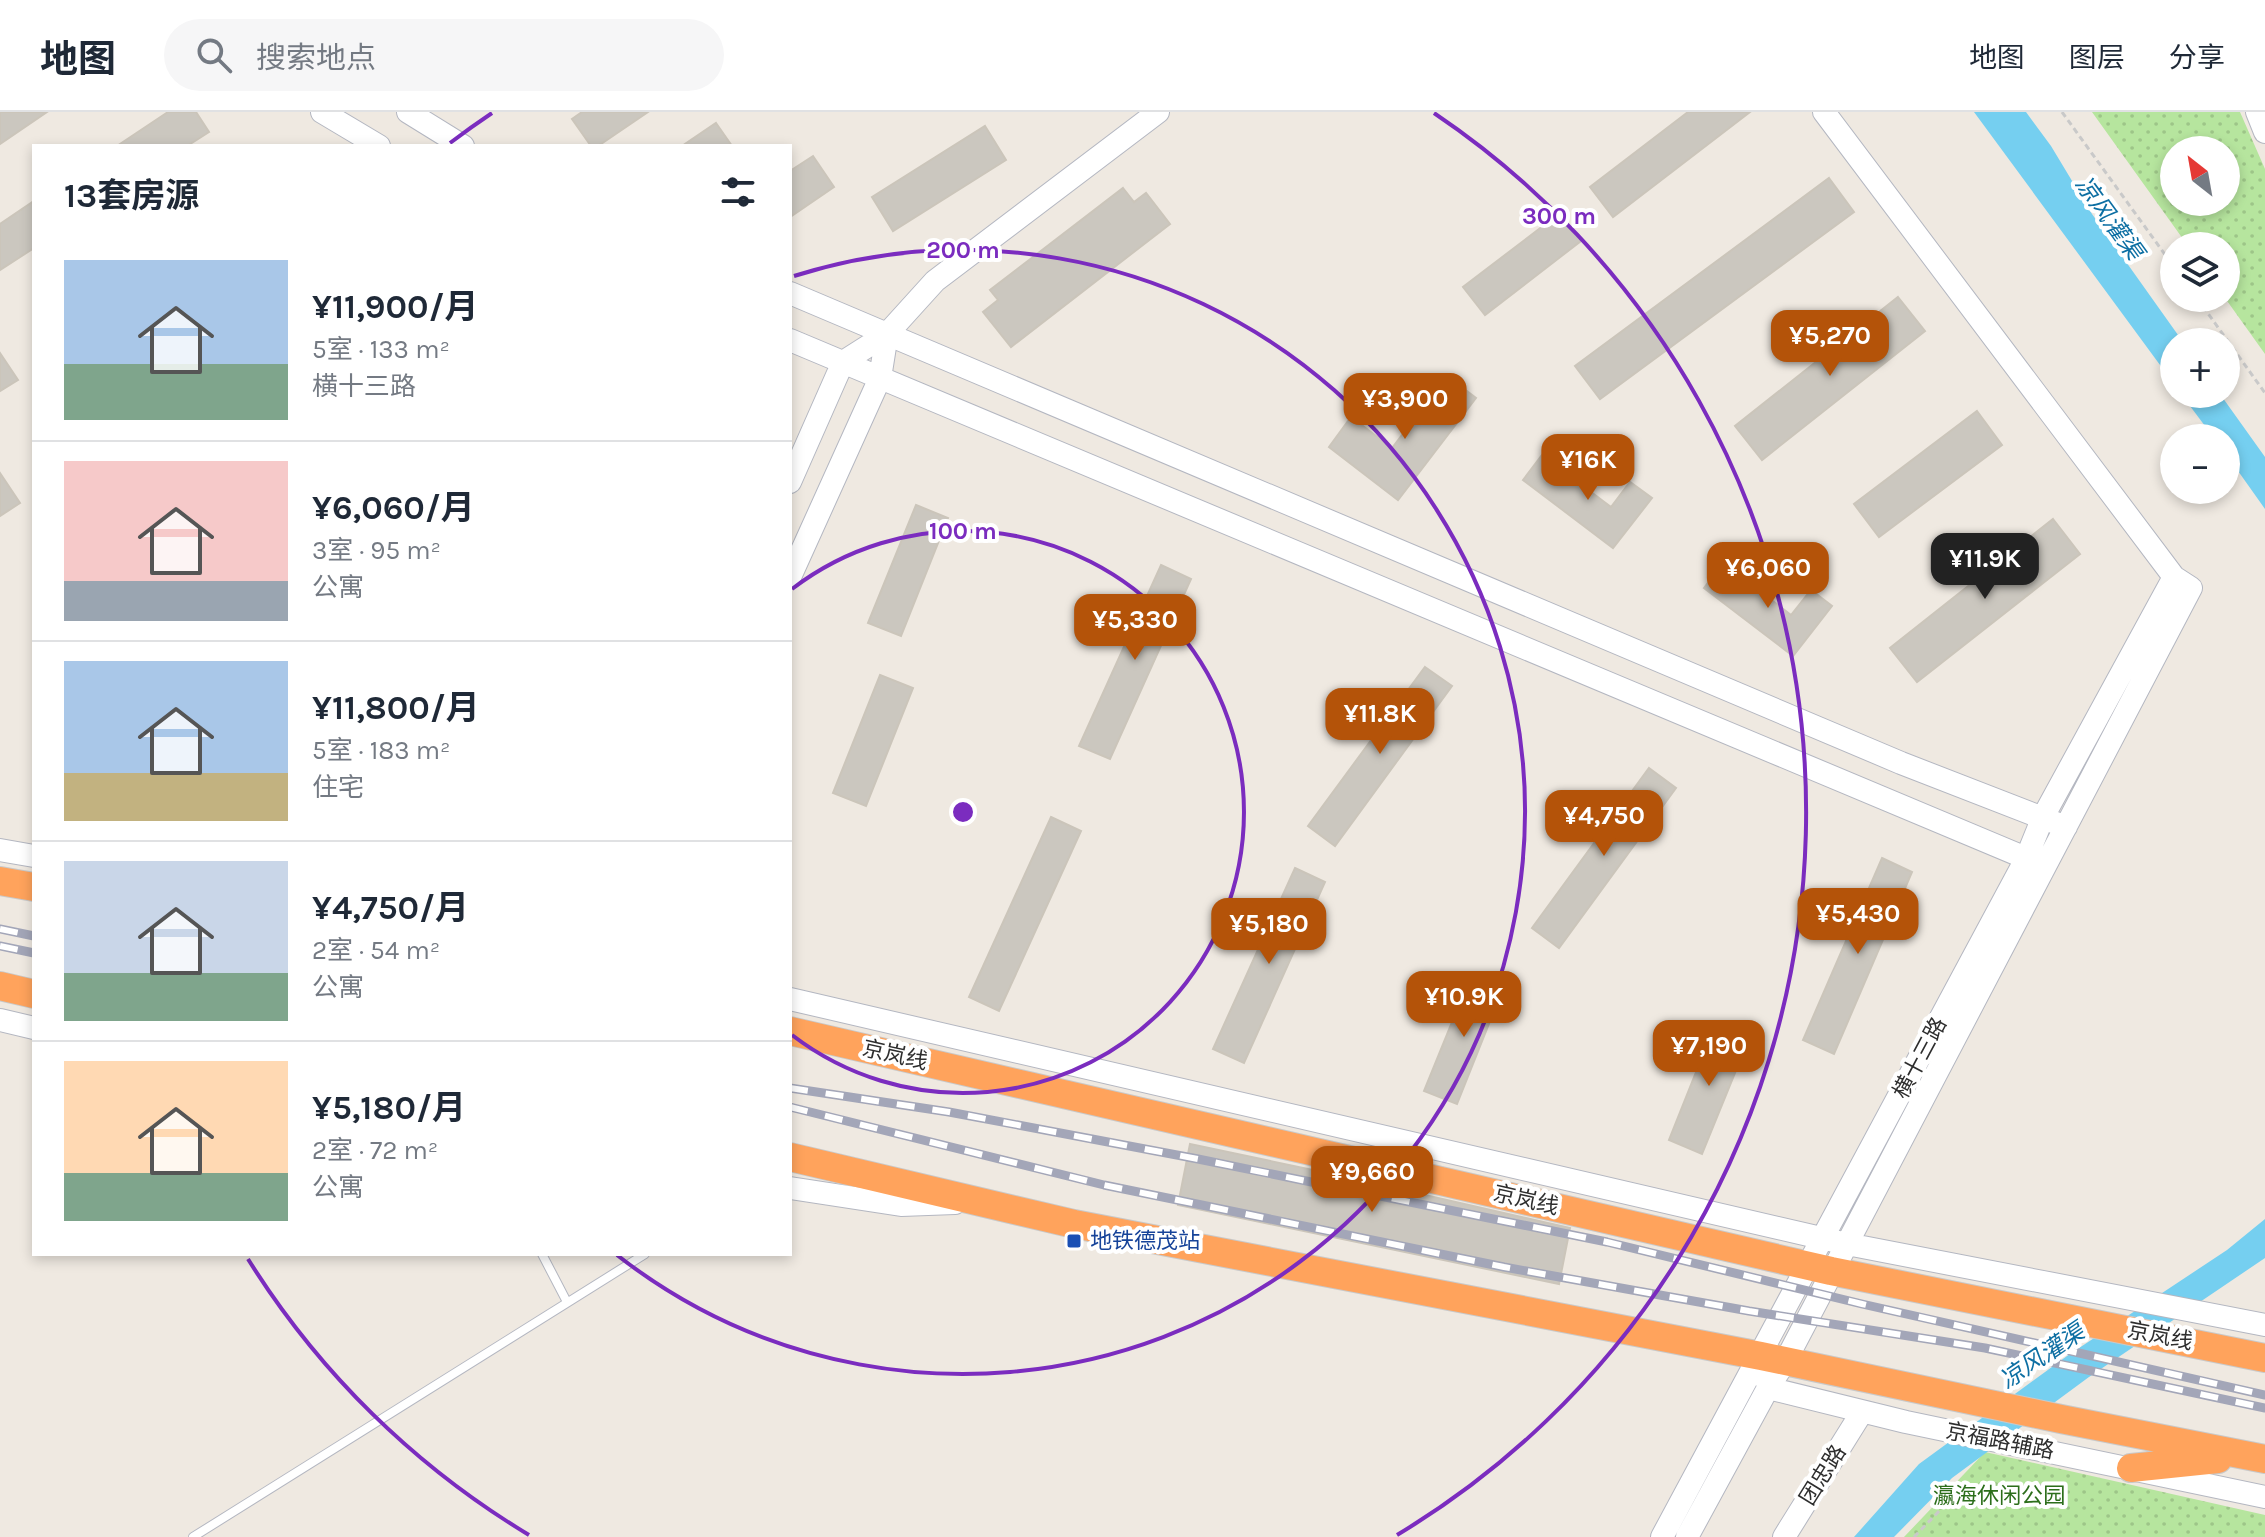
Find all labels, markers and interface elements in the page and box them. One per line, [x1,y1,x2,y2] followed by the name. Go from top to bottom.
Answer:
[164,19,724,91] search box
[192,33,236,77] icon: search
[40,37,116,82] text: 地图
[256,40,376,76] text: 搜索地点
[1969,41,2025,74] text: 地图
[2069,41,2125,74] text: 图层
[2169,41,2225,74] text: 分享
[2160,136,2240,216] north arrow
[2160,136,2240,504] map controls
[716,170,760,214] icon: filters
[2069,171,2150,267] water label: 凉风灌渠
[64,176,199,216] text: 13套房源
[1522,202,1596,230] text: 300 m
[2160,232,2240,312] button: layers
[926,236,1000,264] text: 200 m
[312,287,479,327] text: ¥11,900/月
[128,292,224,388] icon: home
[1765,310,1895,378] pin: ¥5,270
[1789,320,1871,351] text: ¥5,270
[2160,328,2240,408] button: +
[312,334,450,365] text: 5室 · 133 m²
[312,371,416,402] text: 横十三路
[1340,373,1470,441] pin: ¥3,900
[1362,383,1448,414] text: ¥3,900
[2160,424,2240,504] button: −
[1541,434,1635,502] pin: ¥16K
[1559,444,1617,475] text: ¥16K
[312,488,475,528] text: ¥6,060/月
[128,493,224,589] icon: home
[929,517,997,545] text: 100 m
[1920,533,2050,601] pin: ¥11.9K
[312,535,441,566] text: 3室 · 95 m²
[1703,542,1833,610] pin: ¥6,060
[1949,543,2021,574] text: ¥11.9K
[1725,552,1811,583] text: ¥6,060
[312,572,364,603] text: 公寓
[1070,594,1200,662] pin: ¥5,330
[1092,604,1178,635] text: ¥5,330
[312,688,480,728] text: ¥11,800/月
[1315,688,1445,756] pin: ¥11.8K
[128,693,224,789] icon: home
[1343,698,1417,729] text: ¥11.8K
[312,735,451,766] text: 5室 · 183 m²
[312,772,364,803] text: 住宅
[1539,790,1669,858] pin: ¥4,750
[949,798,977,826] centre of rings
[1563,800,1645,831] text: ¥4,750
[312,888,469,928] text: ¥4,750/月
[1793,888,1923,956] pin: ¥5,430
[128,893,224,989] icon: home
[1204,898,1334,966] pin: ¥5,180
[1815,898,1901,929] text: ¥5,430
[1229,908,1309,939] text: ¥5,180
[312,935,440,966] text: 2室 · 54 m²
[1399,971,1529,1039] pin: ¥10.9K
[312,972,364,1003] text: 公寓
[1424,981,1504,1012] text: ¥10.9K
[1888,1013,1952,1103] street label: 横十三路
[1644,1020,1774,1088] pin: ¥7,190
[1671,1030,1747,1061] text: ¥7,190
[860,1035,930,1075] street label: 京岚线
[312,1088,466,1128] text: ¥5,180/月
[128,1093,224,1189] icon: home
[312,1135,438,1166] text: 2室 · 72 m²
[1307,1146,1437,1214] pin: ¥9,660
[1329,1156,1415,1187] text: ¥9,660
[312,1172,364,1203] text: 公寓
[1491,1180,1561,1220] street label: 京岚线
[1090,1228,1200,1254] place label: 地铁德茂站
[1065,1232,1083,1250] marker: 地铁德茂站
[1994,1316,2092,1394] water label: 凉风灌渠
[2125,1317,2195,1355] street label: 京岚线
[1944,1418,2056,1464] street label: 京福路辅路
[1794,1440,1852,1510] street label: 团忠路
[1933,1483,2065,1509] park label: 瀛海休闲公园

